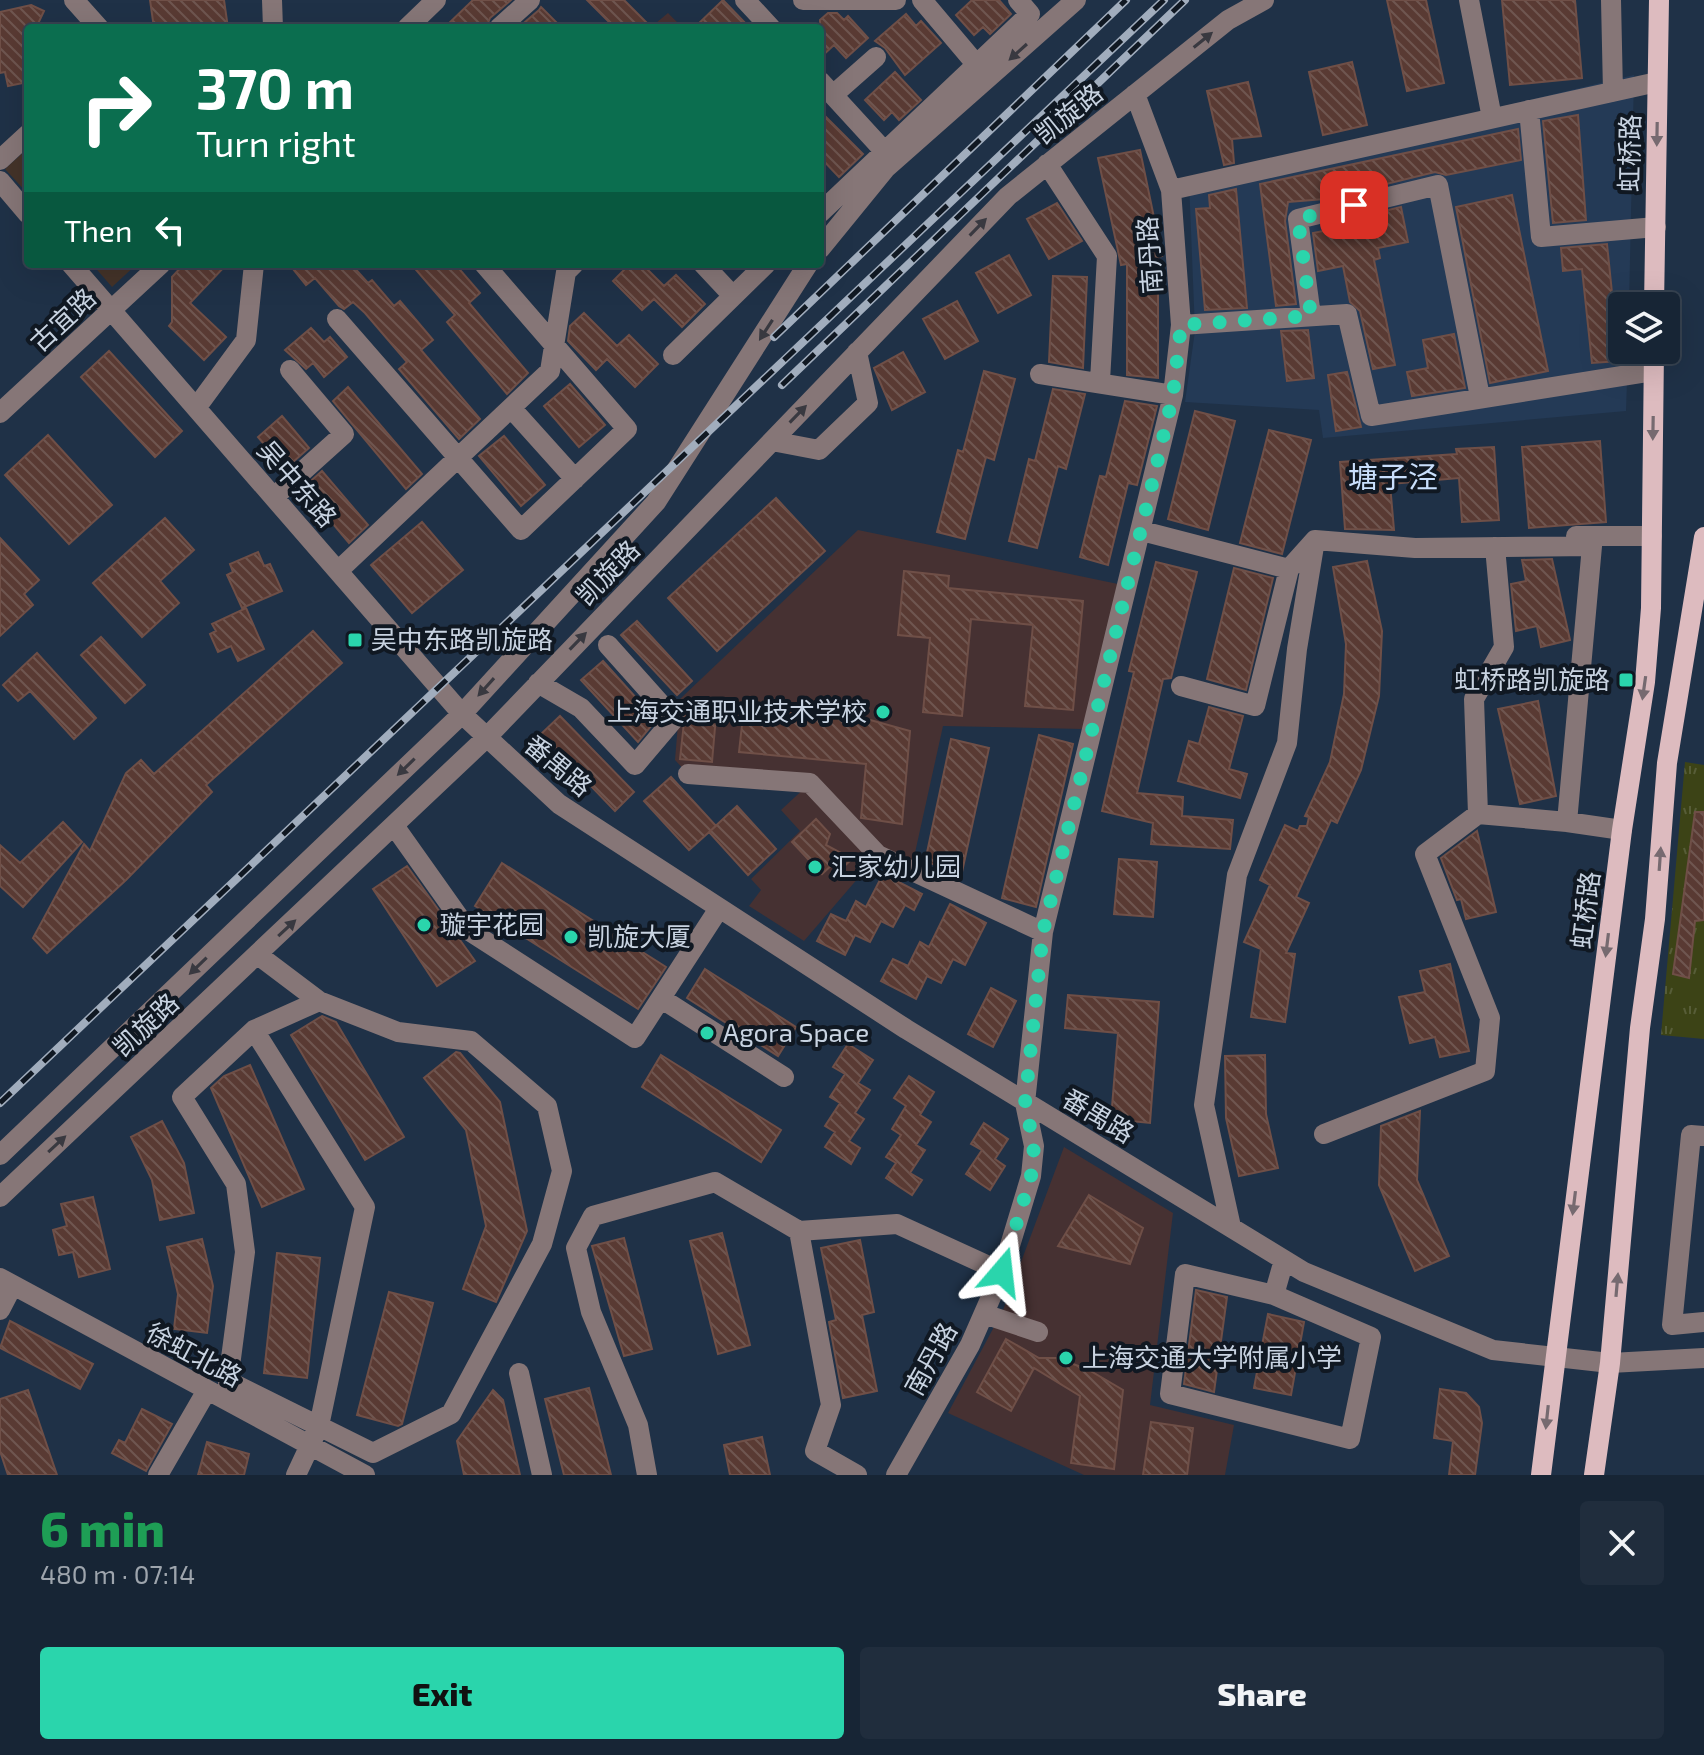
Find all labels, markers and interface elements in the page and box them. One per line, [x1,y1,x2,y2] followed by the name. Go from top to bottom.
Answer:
[1193,32,1213,49] one-way arrow
[1008,42,1027,60] one-way arrow
[196,53,354,120] text: 370 m
[64,56,168,160] icon: right
[1028,76,1108,149] street label: 凯旋路
[1612,114,1645,192] street label: 虹桥路
[196,121,356,164] text: Turn right
[1651,122,1663,147] one-way arrow
[1320,171,1388,239] pin
[1332,183,1376,227] icon: arrive
[148,208,192,252] icon: left
[64,212,132,248] text: Then
[1130,215,1167,295] street label: 南丹路
[969,218,987,237] one-way arrow
[23,281,101,357] street label: 古宜路
[1608,292,1680,364] map controls
[1608,292,1680,364] button: layers
[760,319,774,341] one-way arrow
[788,405,807,424] one-way arrow
[1646,416,1659,441] one-way arrow
[252,434,344,532] street label: 吴中东路
[1348,458,1438,494] district label: 塘子泾
[569,533,645,611] street label: 凯旋路
[371,623,553,654] place label: 吴中东路凯旋路
[346,631,364,649] marker: 吴中东路凯旋路
[569,632,587,651] one-way arrow
[1454,663,1610,694] place label: 虹桥路凯旋路
[1617,671,1635,689] marker: 虹桥路凯旋路
[1637,676,1650,701] one-way arrow
[478,678,496,697] one-way arrow
[607,695,867,726] place label: 上海交通职业技术学校
[874,703,892,721] marker: 上海交通职业技术学校
[519,728,599,802] street label: 番禺路
[397,758,416,776] one-way arrow
[1654,846,1667,871] one-way arrow
[831,850,961,881] place label: 汇家幼儿园
[806,858,824,876] marker: 汇家幼儿园
[1564,869,1605,950] street label: 虹桥路
[440,908,544,939] place label: 璇宇花园
[415,916,433,934] marker: 璇宇花园
[278,919,297,937] one-way arrow
[587,920,691,951] place label: 凯旋大厦
[562,928,580,946] marker: 凯旋大厦
[1600,933,1613,958] one-way arrow
[189,957,208,975] one-way arrow
[106,986,184,1062] street label: 凯旋路
[723,1016,869,1047] place label: Agora Space
[698,1024,716,1042] marker: Agora Space
[1057,1081,1140,1148] street label: 番禺路
[47,1135,66,1153] one-way arrow
[1567,1191,1580,1216] one-way arrow
[960,1230,1044,1314] position arrow
[1610,1272,1623,1297] one-way arrow
[142,1316,248,1392] street label: 徐虹北路
[897,1317,962,1400] street label: 南丹路
[1082,1341,1342,1372] place label: 上海交通大学附属小学
[1057,1349,1075,1367] marker: 上海交通大学附属小学
[1540,1405,1553,1430] one-way arrow
[40,1499,165,1557] text: 6 min
[1580,1501,1664,1585] button: close
[40,1558,195,1589] text: 480 m · 07:14
[40,1647,844,1739] button: Exit
[860,1647,1664,1739] button: Share

